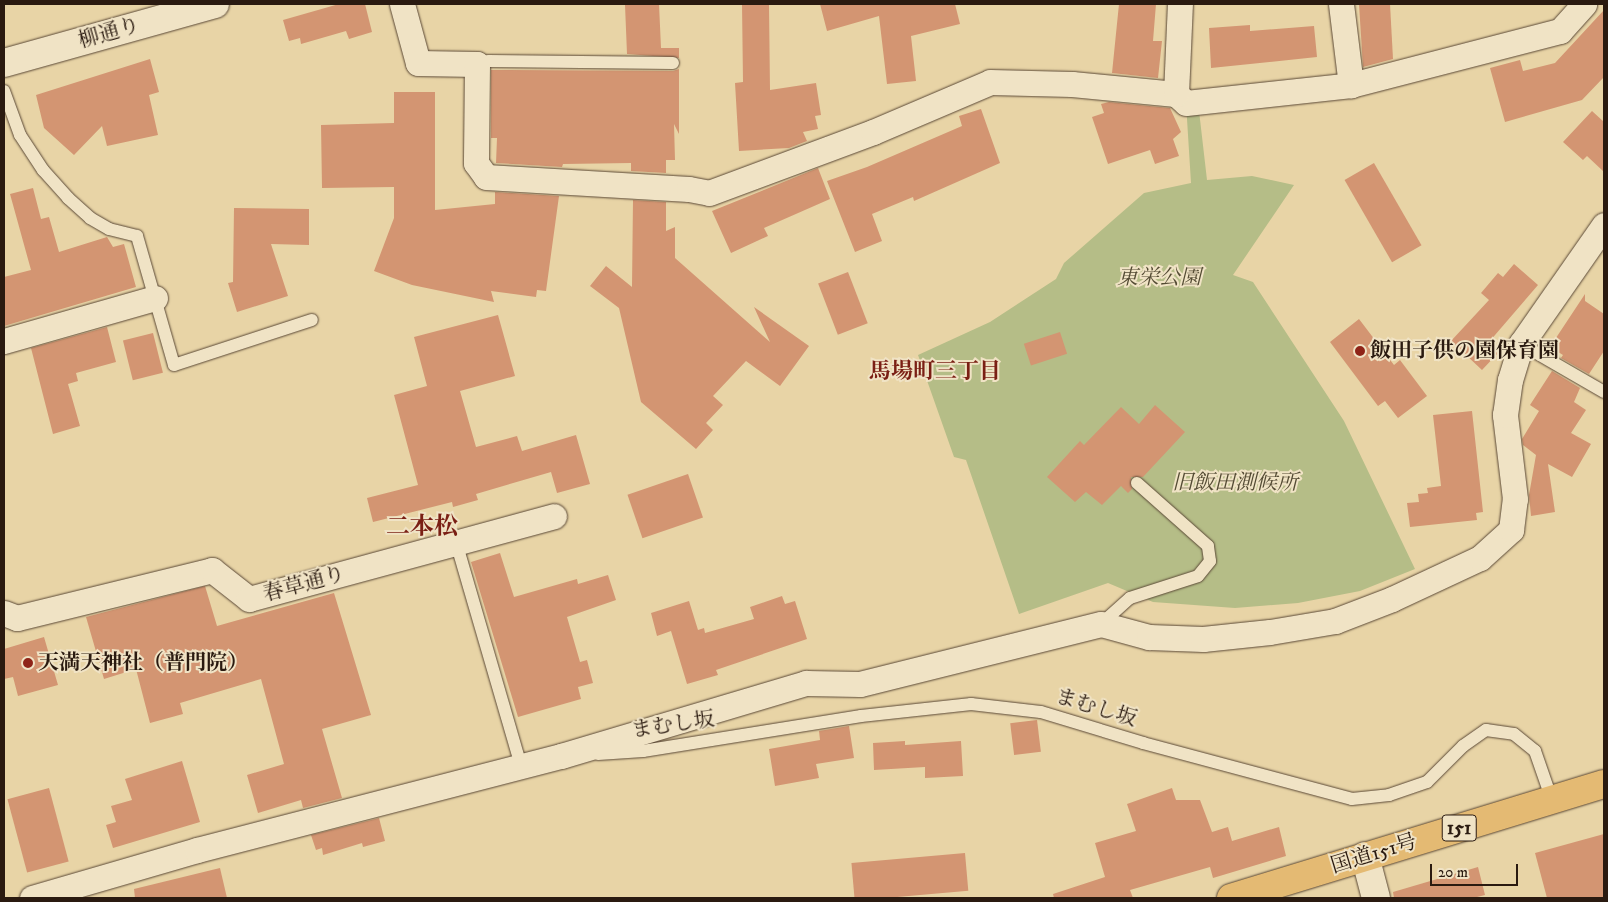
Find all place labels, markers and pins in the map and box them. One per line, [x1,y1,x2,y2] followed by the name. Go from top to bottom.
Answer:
[1370,338,1559,364] place label: 飯田子供の園保育園
[1354,345,1366,357] marker: 飯田子供の園保育園
[38,650,248,676] place label: 天満天神社（普門院）
[22,657,34,669] marker: 天満天神社（普門院）

